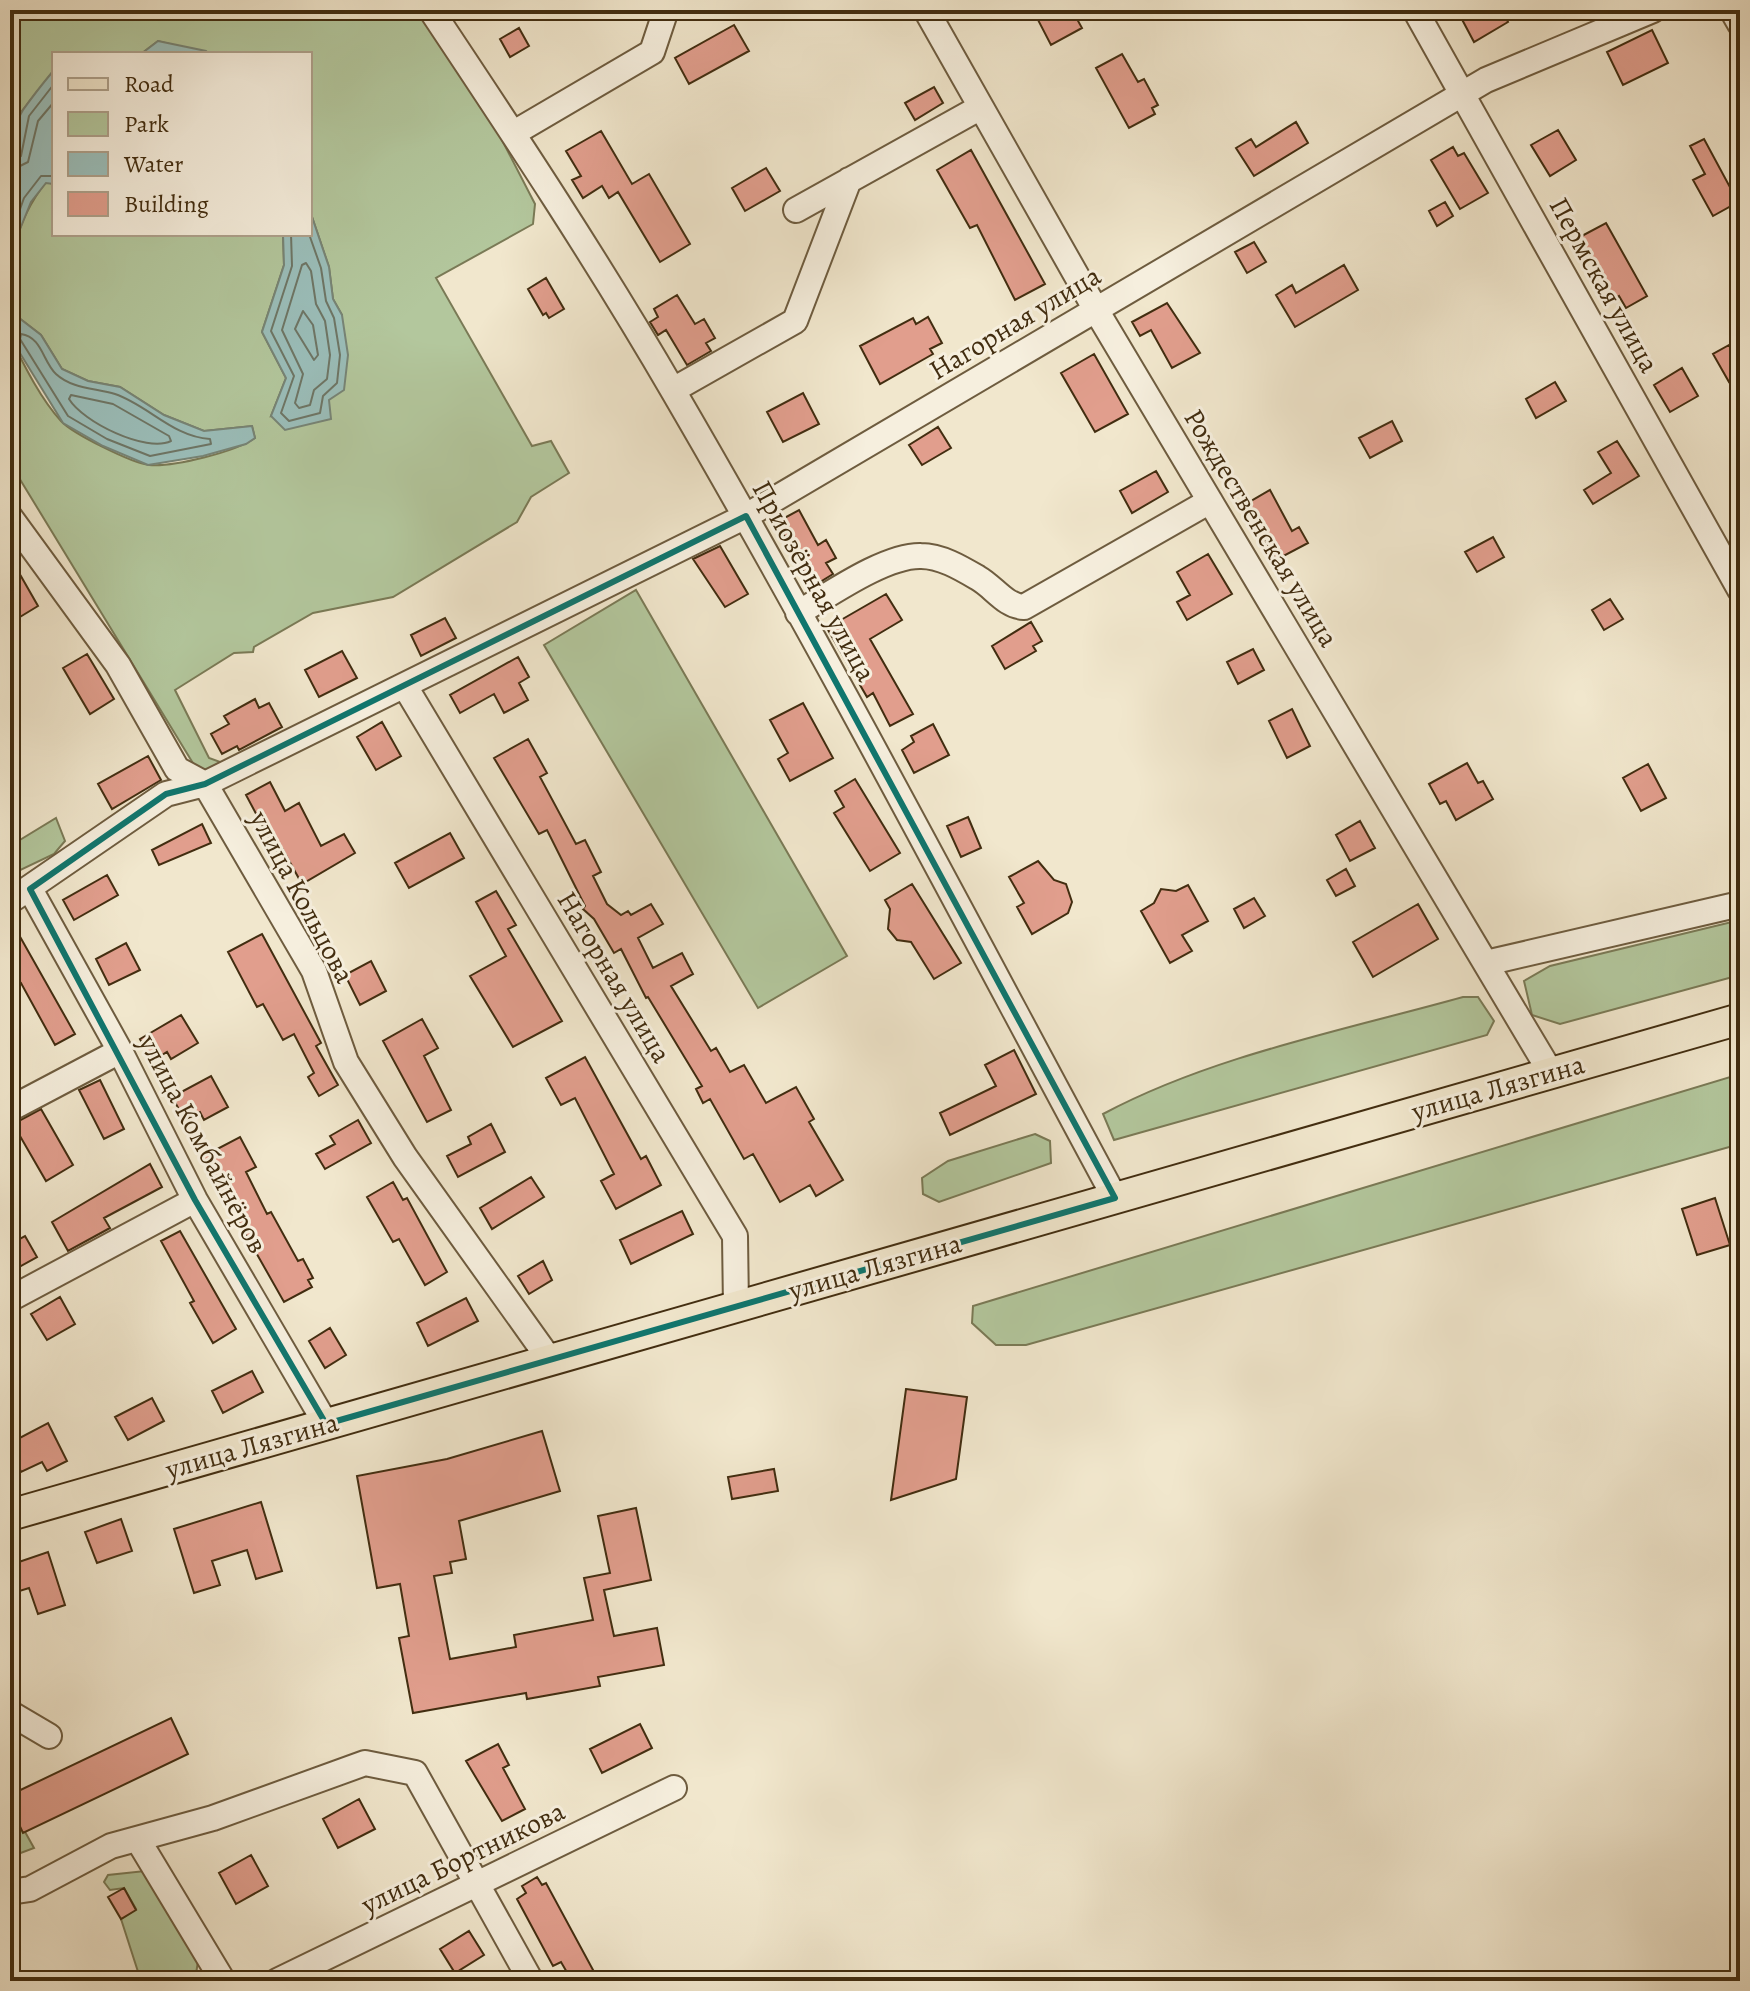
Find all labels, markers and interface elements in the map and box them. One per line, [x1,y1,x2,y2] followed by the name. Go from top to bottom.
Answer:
[52,52,312,236] legend
[124,68,174,100] text: Road
[124,108,169,140] text: Park
[123,148,184,180] text: Water
[124,188,209,220] text: Building
[1540,190,1668,380] street label: Пермская улица
[922,257,1108,389] street label: Нагорная улица
[1175,402,1347,654] street label: Рождественская улица
[743,474,885,688] street label: Приозёрная улица
[240,803,363,990] street label: улица Кольцова
[548,884,680,1070] street label: Нагорная улица
[129,1027,277,1260] street label: улица Комбайнёров
[1406,1045,1589,1131] street label: улица Лязгина
[783,1224,966,1310] street label: улица Лязгина
[160,1403,343,1489] street label: улица Лязгина
[354,1792,571,1924] street label: улица Бортникова

